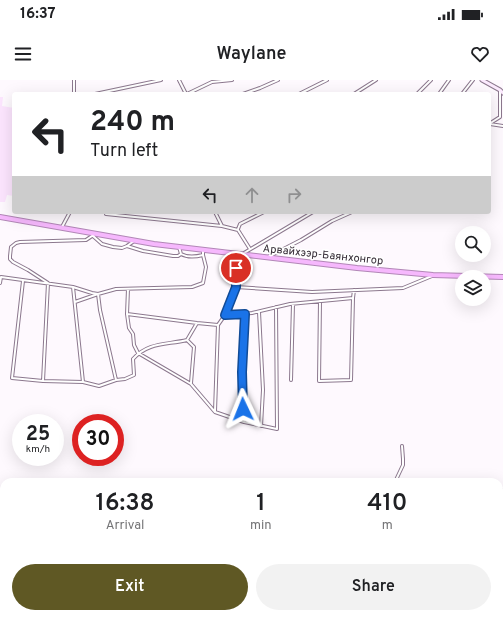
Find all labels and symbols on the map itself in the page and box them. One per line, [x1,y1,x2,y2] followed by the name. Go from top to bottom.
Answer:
[262,242,384,268] street label: Арвайхээр-Баянхонгор
[219,251,253,285] pin
[222,388,264,430] position arrow
[72,414,124,466] speed limit sign: 30

